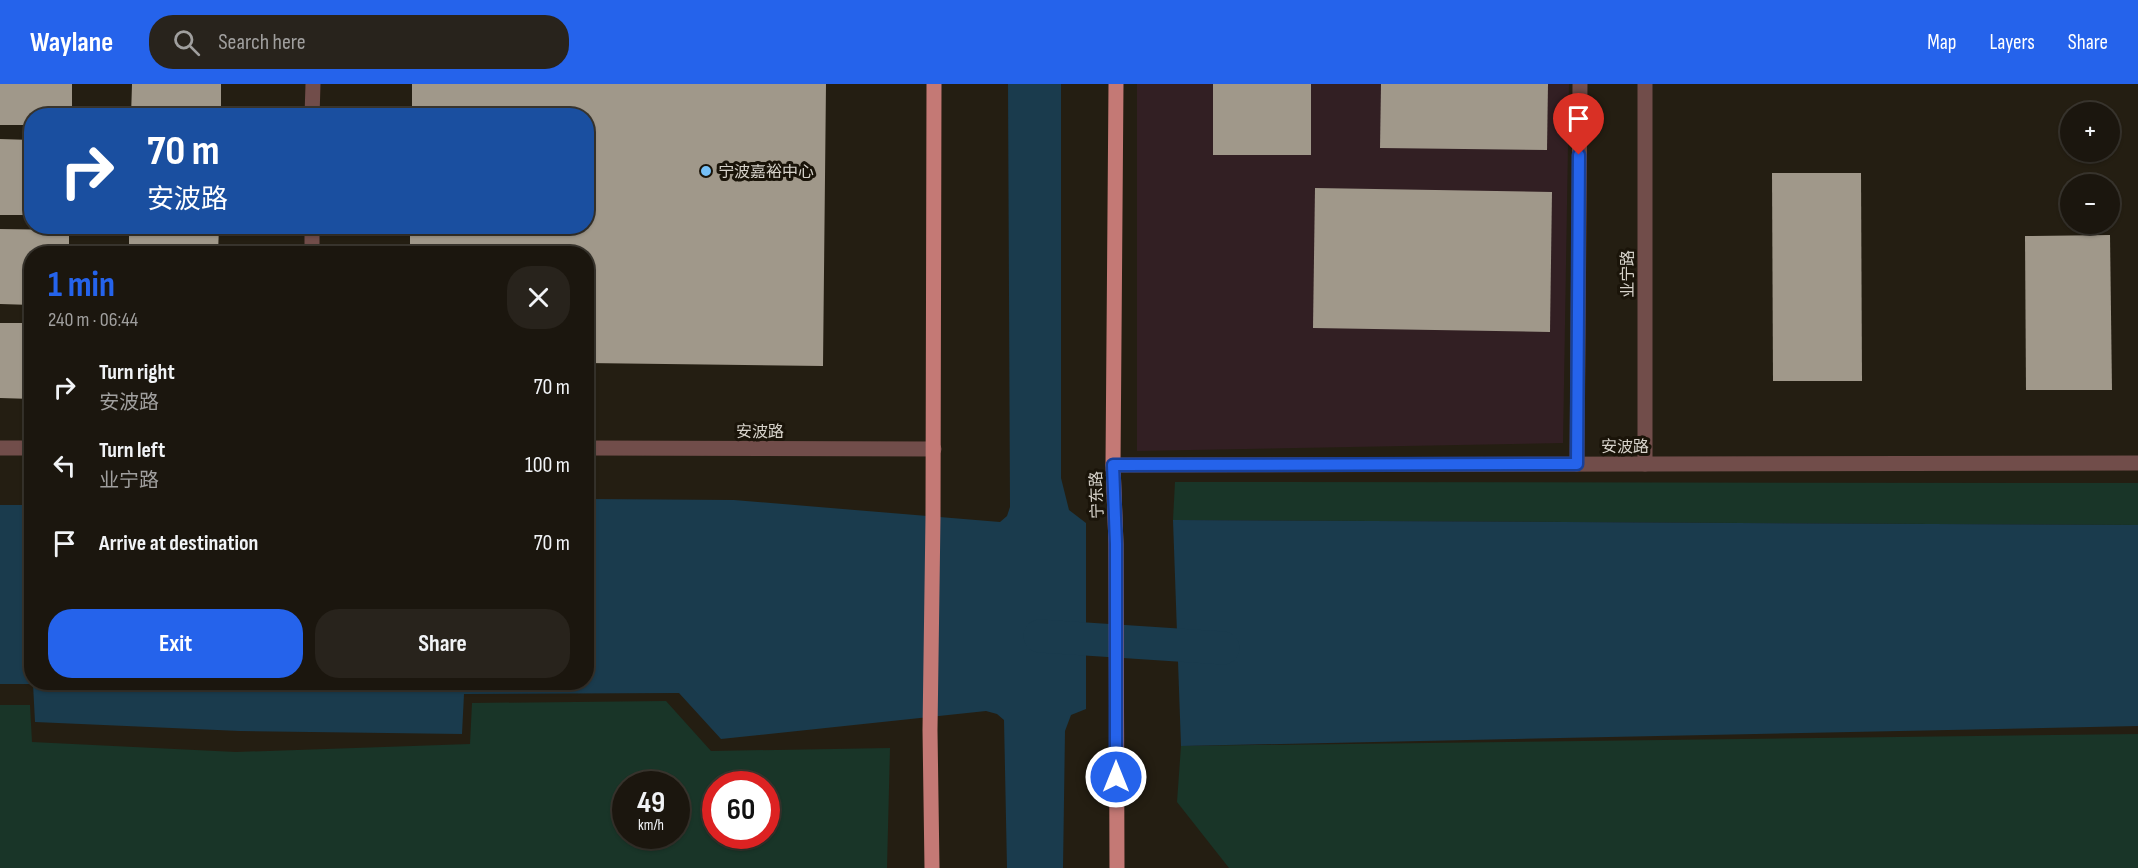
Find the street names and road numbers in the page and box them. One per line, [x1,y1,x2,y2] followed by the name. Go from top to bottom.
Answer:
[1619,250,1638,298] street label: 业宁路
[736,423,784,442] street label: 安波路
[1601,438,1649,457] street label: 安波路
[1087,471,1108,519] street label: 宁东路

